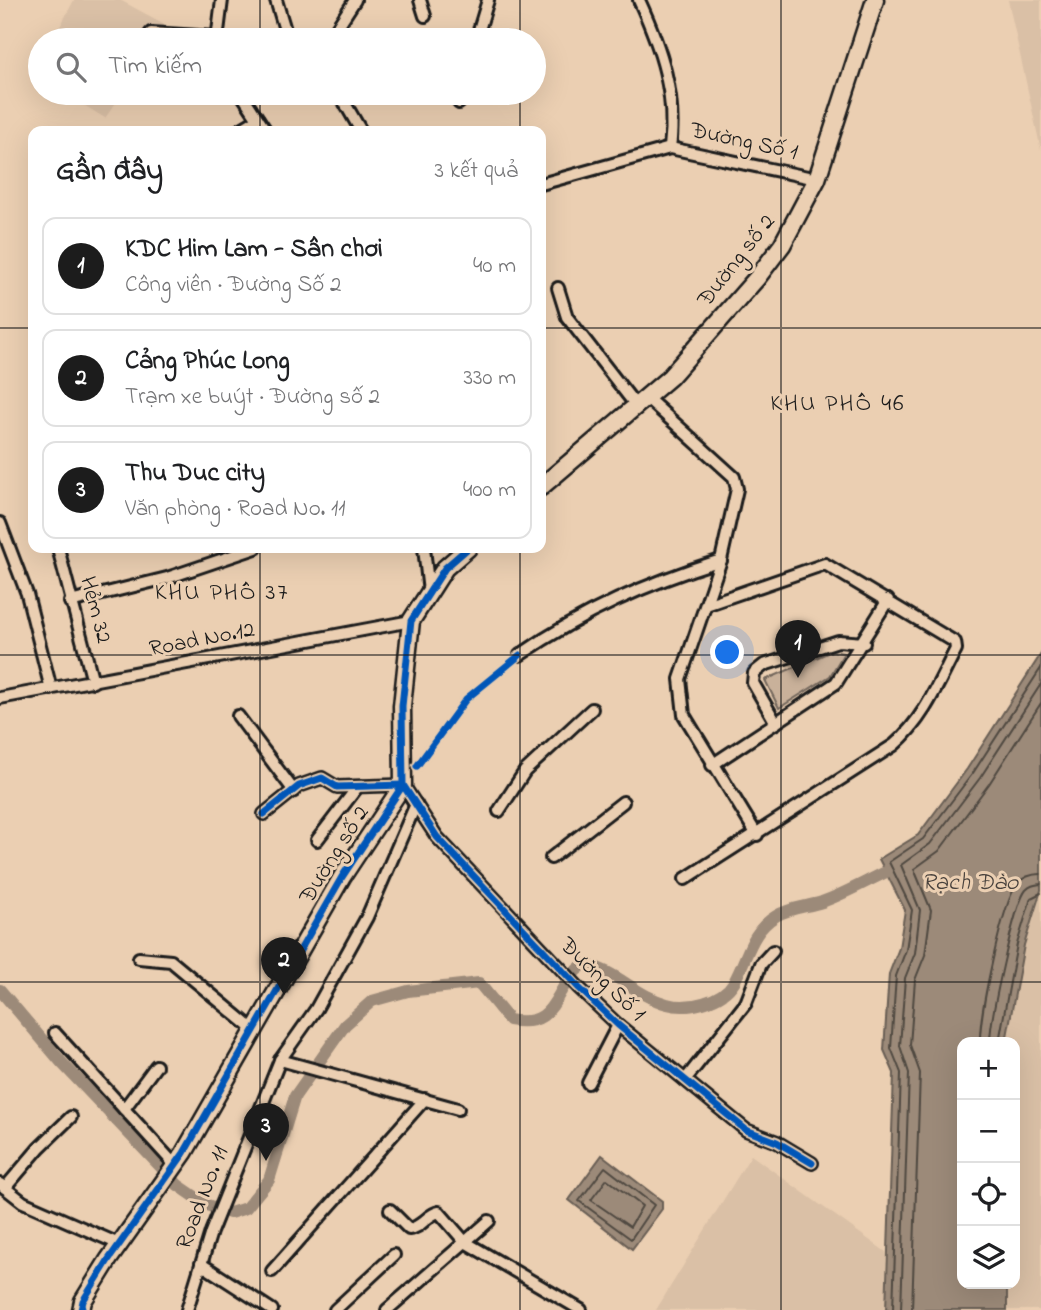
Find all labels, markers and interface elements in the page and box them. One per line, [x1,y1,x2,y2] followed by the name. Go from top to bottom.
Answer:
[28,28,546,105] search box
[52,48,90,86] icon: search
[108,48,202,86] text: Tìm kiếm
[686,114,801,170] street label: Đường Số 1
[56,150,163,194] text: Gần đây
[435,155,518,188] text: 3 kết quả
[689,207,785,316] street label: Đường số 2
[125,231,383,269] text: KDC Him Lam - Sân chơi
[77,250,85,283] text: 1
[473,250,516,283] text: 40 m
[125,269,341,302] text: Công viên · Đường Số 2
[125,343,290,381] text: Cảng Phúc Long
[75,362,87,395] text: 2
[463,362,516,395] text: 330 m
[125,381,380,414] text: Trạm xe buýt · Đường số 2
[770,387,906,422] district label: KHU PHỐ 46
[125,455,265,493] text: Thu Duc city
[76,474,86,507] text: 3
[463,474,516,507] text: 400 m
[125,493,346,526] text: Văn phòng · Road No. 11
[70,573,120,647] street label: Hẻm 32
[155,576,289,611] district label: KHU PHỐ 37
[146,614,258,666] street label: Road No.12
[775,620,821,678] pin: 1
[710,635,744,669] your location
[291,800,379,912] street label: Đường số 2
[922,866,1020,901] water label: Rạch Đào
[550,930,653,1031] street label: Đường Số 1
[261,937,307,995] pin: 2
[957,1037,1020,1289] map controls
[957,1037,1020,1100] button: +
[957,1100,1020,1163] button: −
[243,1103,289,1161] pin: 3
[168,1142,238,1254] street label: Road No. 11
[957,1163,1020,1226] button: locate
[957,1226,1020,1289] button: layers

